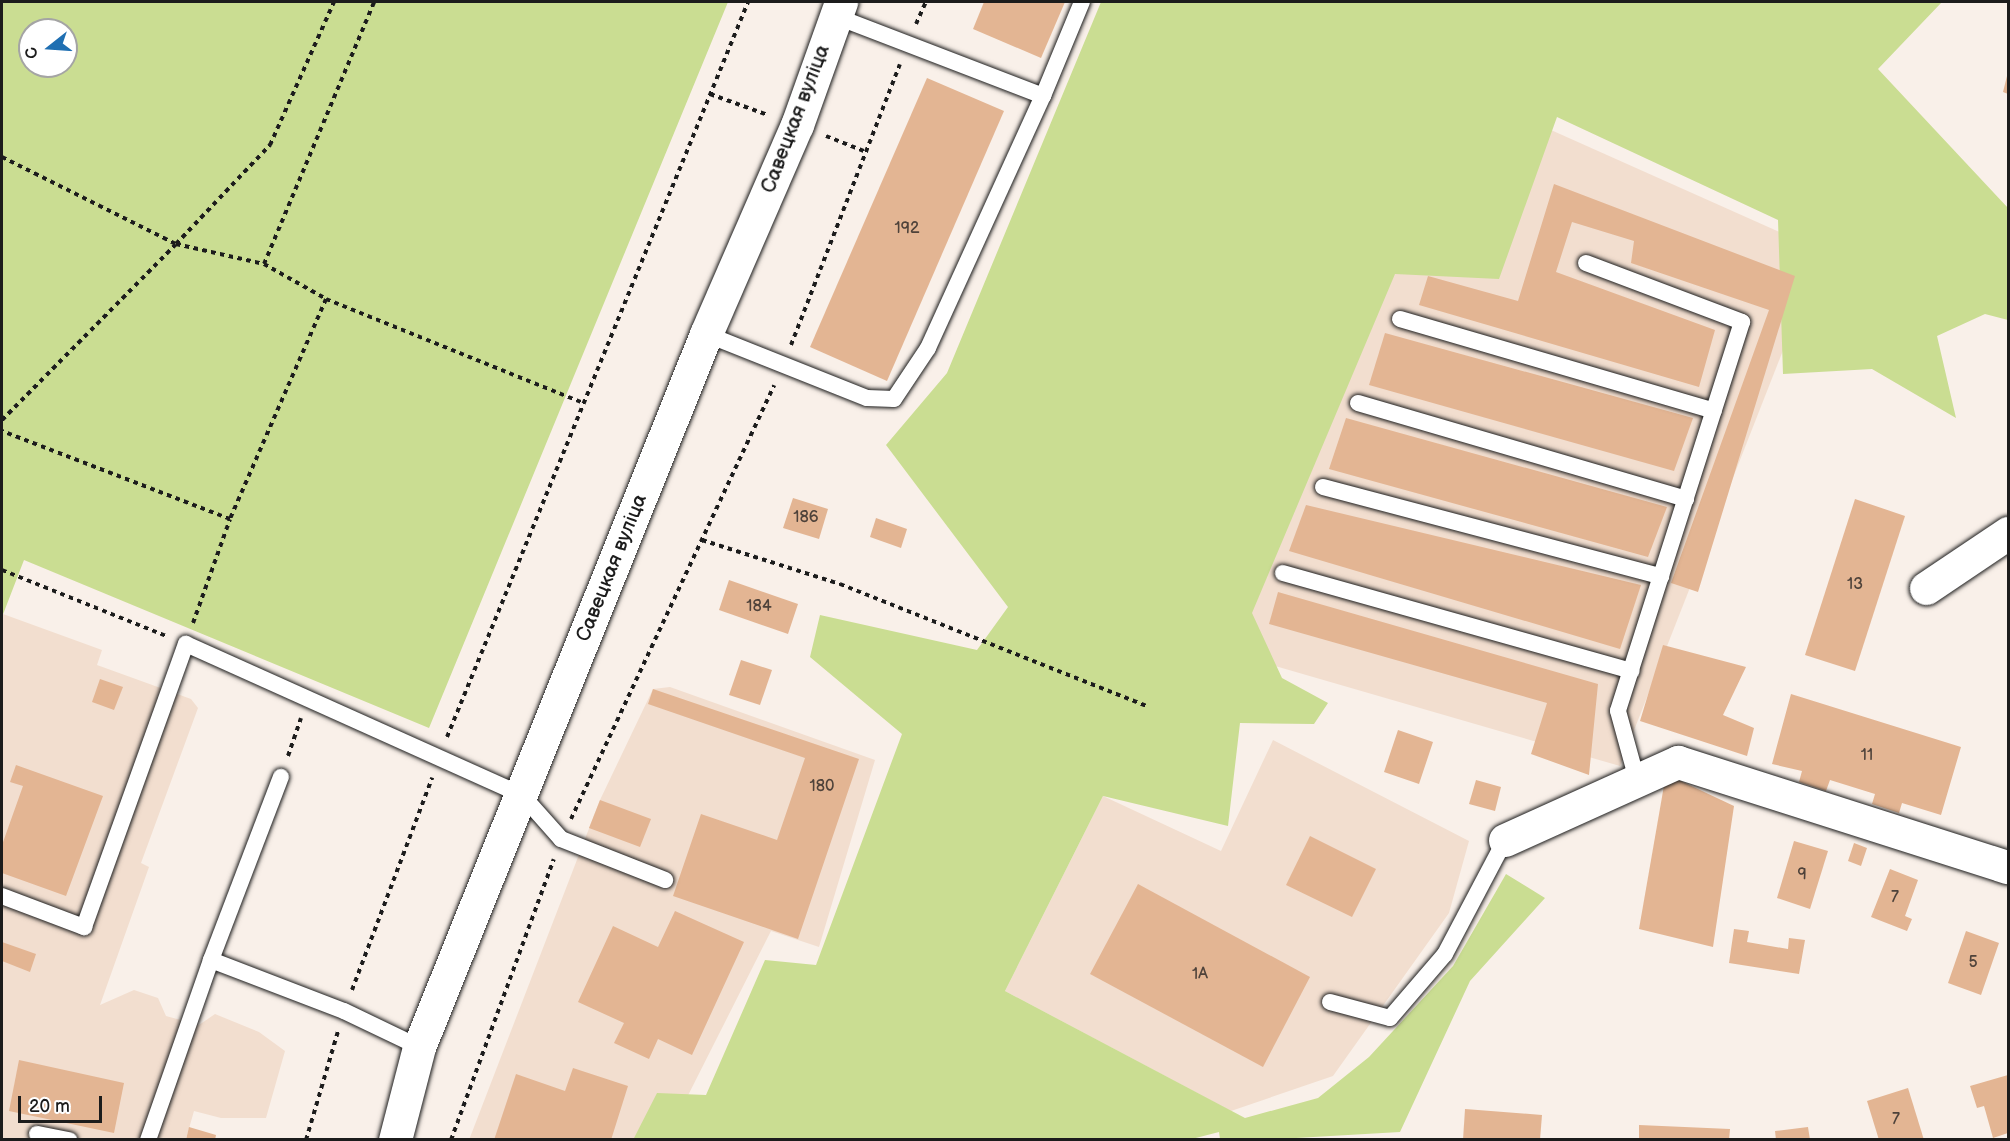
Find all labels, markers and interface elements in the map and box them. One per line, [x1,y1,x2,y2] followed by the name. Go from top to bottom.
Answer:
[18,18,78,78] north arrow
[757,41,835,197] street label: Савецкая вуліца
[22,45,43,61] text: С
[895,219,919,239] house number: 192
[571,491,653,645] street label: Савецкая вуліца
[793,508,819,528] house number: 186
[1847,575,1863,595] house number: 13
[746,597,772,617] house number: 184
[1861,746,1873,766] house number: 11
[810,777,834,797] house number: 180
[1797,865,1807,885] house number: 9
[1891,888,1899,908] house number: 7
[1968,953,1978,973] house number: 5
[1192,965,1208,985] house number: 1А
[21,1084,105,1122] scale bar
[29,1096,70,1117] text: 20 m
[1892,1110,1900,1130] house number: 7

